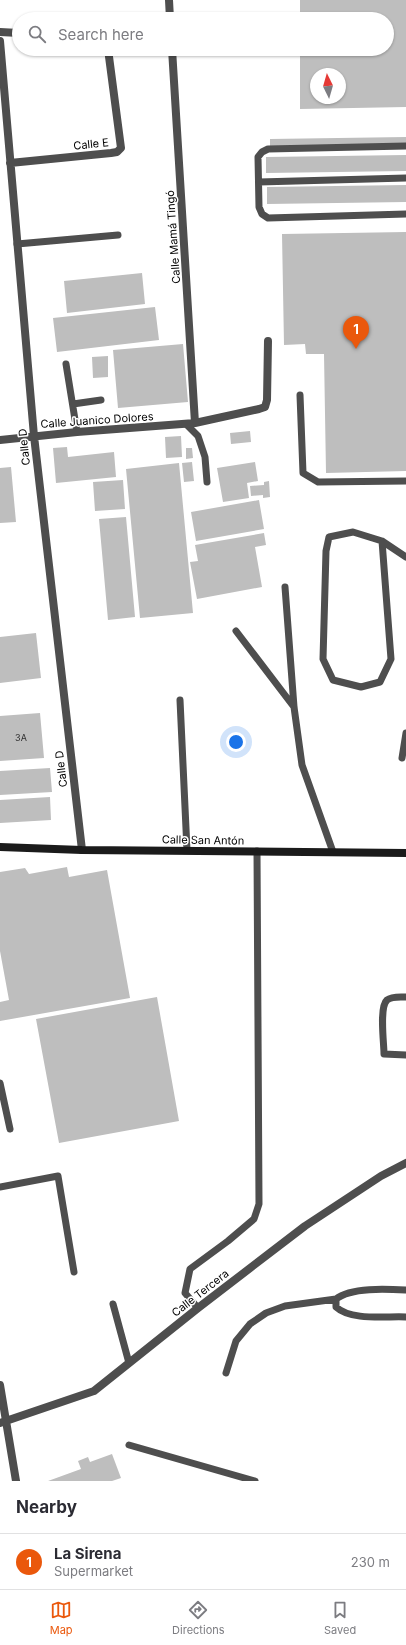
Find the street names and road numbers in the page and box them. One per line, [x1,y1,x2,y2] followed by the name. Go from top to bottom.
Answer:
[73,135,109,153] street label: Calle E
[163,189,183,284] street label: Calle Mamá Tingó
[40,409,154,431] street label: Calle Juanico Dolores
[15,428,33,466] street label: Calle D
[52,750,70,788] street label: Calle D
[162,832,244,848] street label: Calle San Antón
[169,1266,231,1320] street label: Calle Tercera

